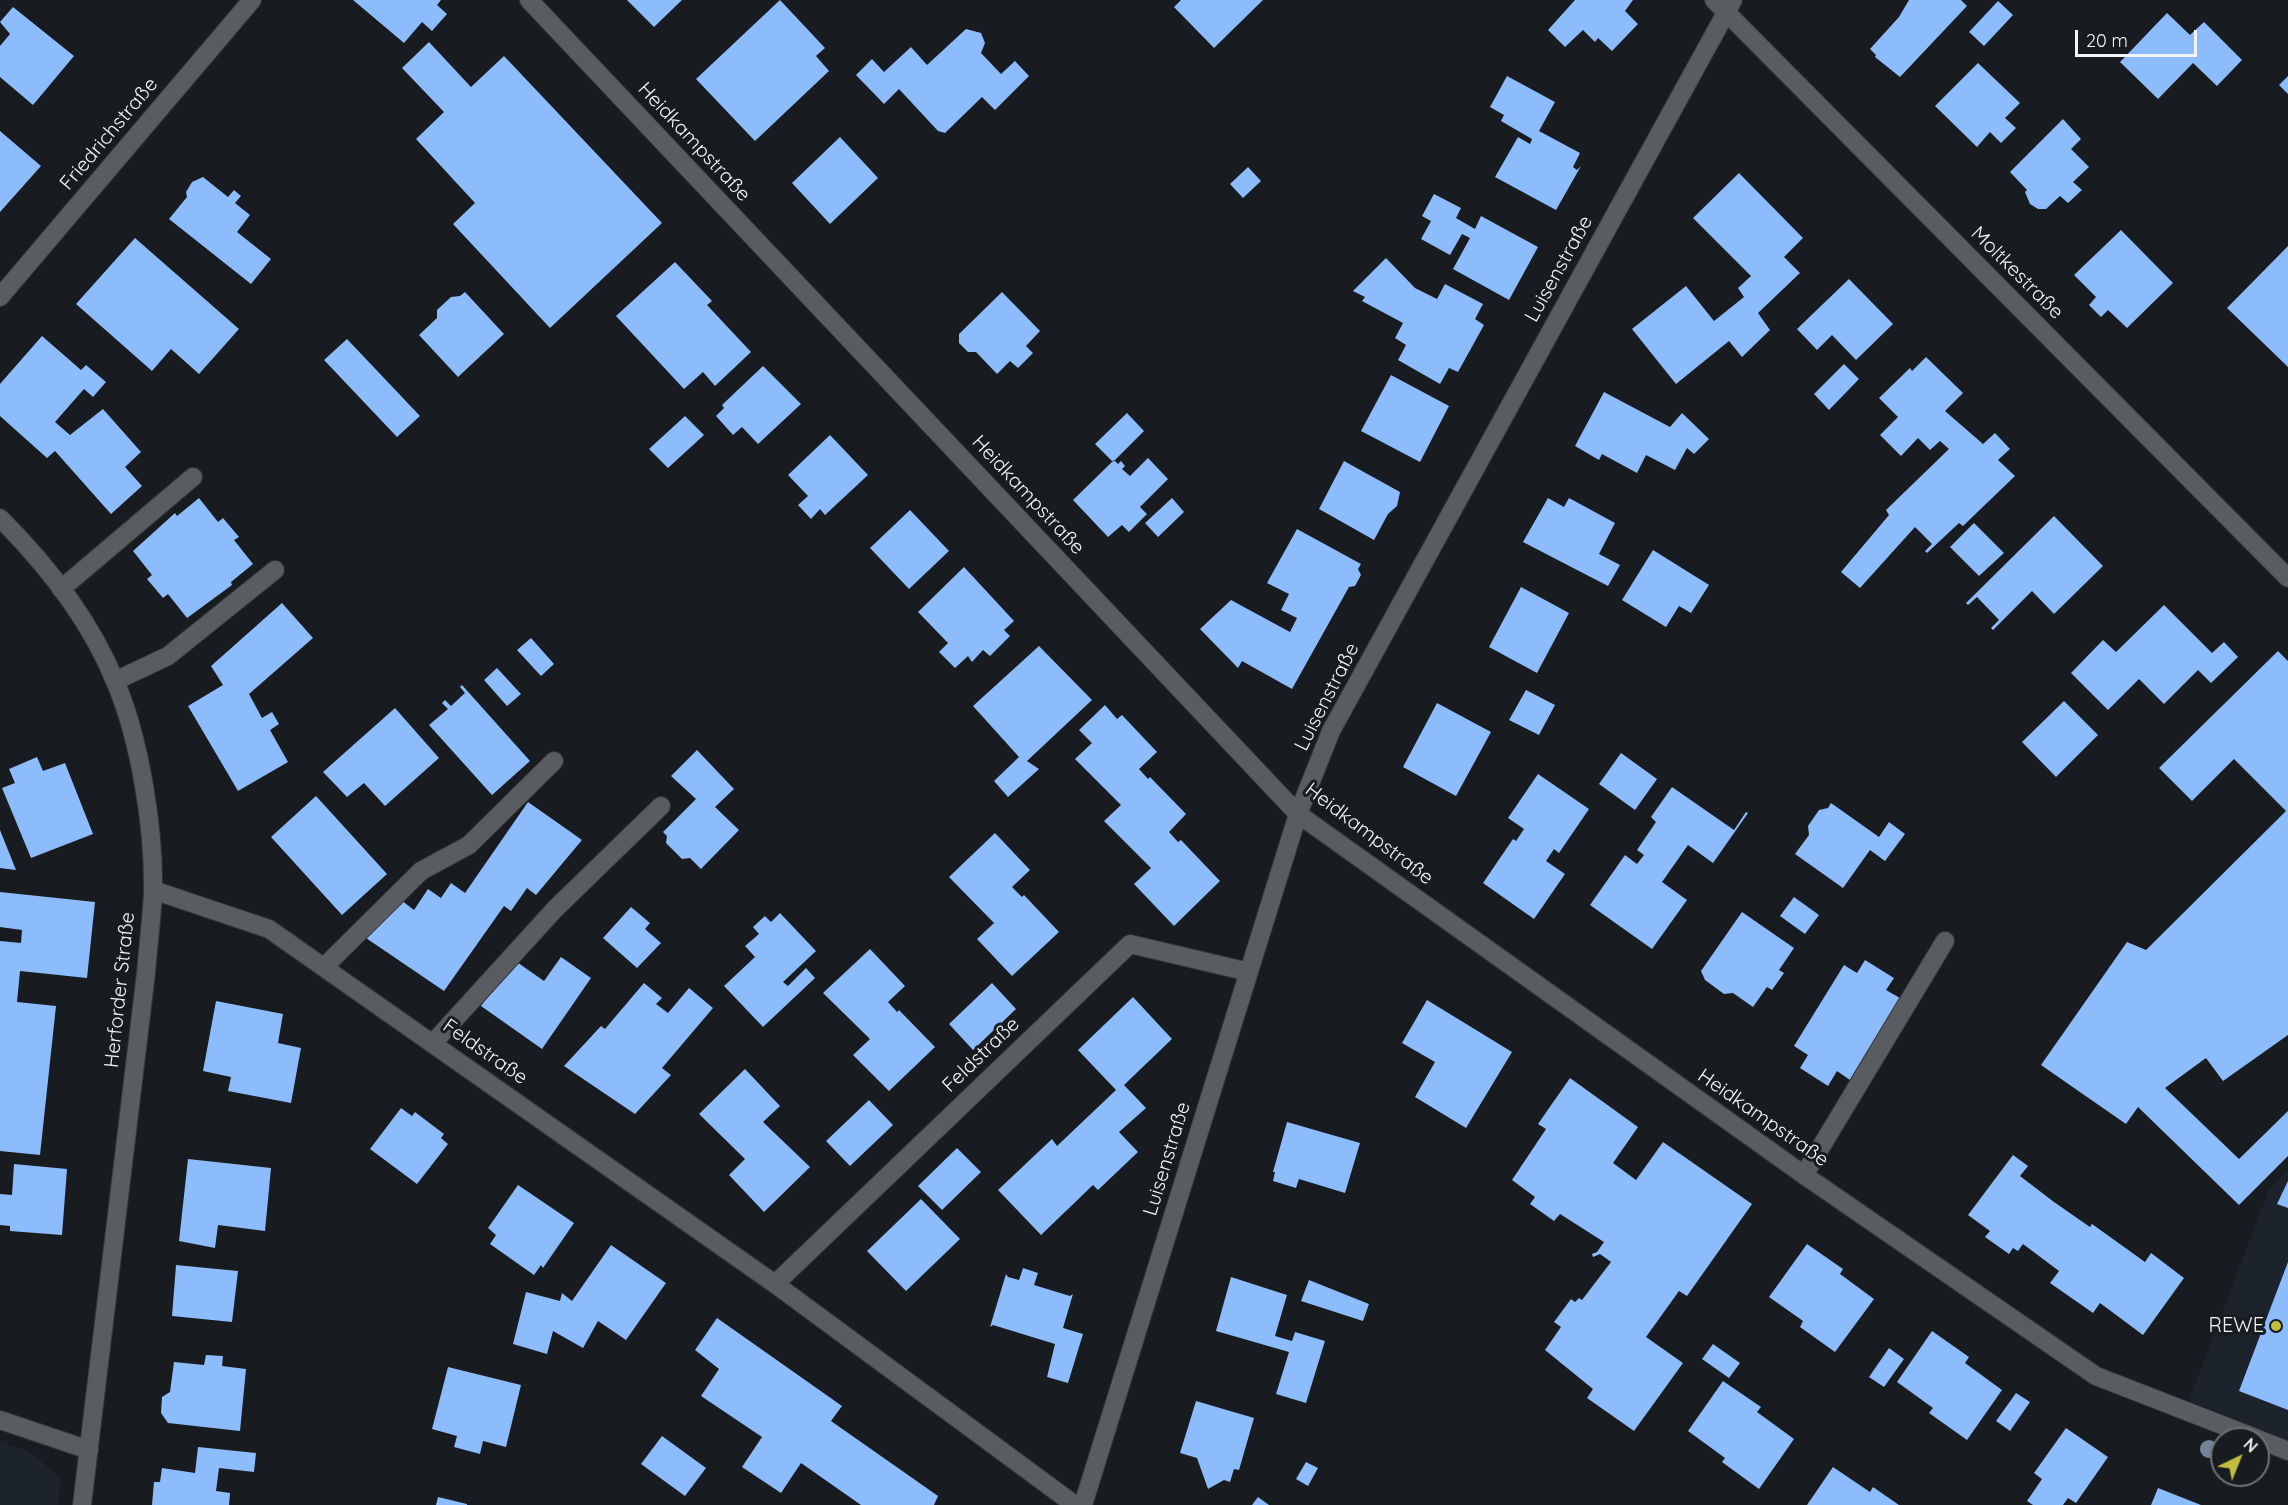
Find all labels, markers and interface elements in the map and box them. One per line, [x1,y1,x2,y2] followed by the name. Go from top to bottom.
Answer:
[2078,18,2200,56] scale bar
[2086,29,2128,52] text: 20 m
[55,73,163,195] street label: Friedrichstraße
[633,77,755,207] street label: Heidkampstraße
[1520,212,1598,326] street label: Luisenstraße
[1966,222,2068,324] street label: Moltkestraße
[967,430,1089,560] street label: Heidkampstraße
[1290,639,1364,755] street label: Luisenstraße
[1300,778,1438,890] street label: Heidkampstraße
[100,911,140,1069] street label: Herforder Straße
[937,1012,1025,1098] street label: Feldstraße
[438,1014,532,1090] street label: Feldstraße
[1693,1064,1833,1172] street label: Heidkampstraße
[1138,1099,1196,1219] street label: Luisenstraße
[2209,1314,2264,1338] place label: REWE
[2269,1319,2283,1333] marker: REWE
[2210,1427,2270,1487] north arrow
[2240,1434,2262,1457] text: N

